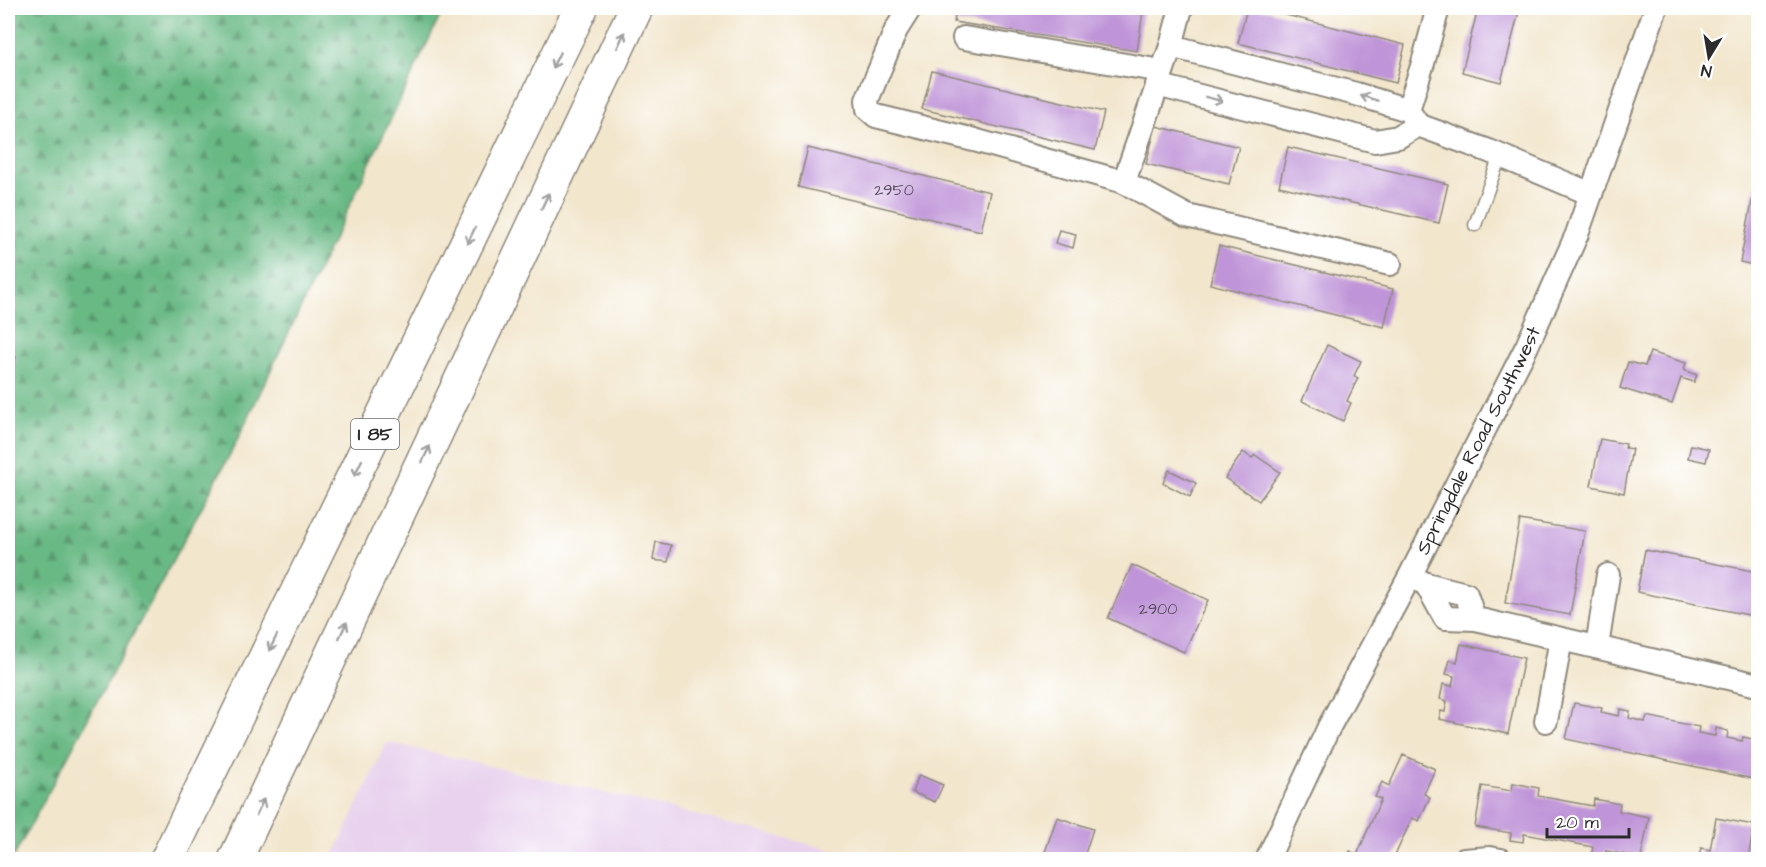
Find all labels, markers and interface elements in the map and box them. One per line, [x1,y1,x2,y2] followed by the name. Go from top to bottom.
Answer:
[1679,27,1739,87] north arrow
[615,31,627,49] one-way arrow
[549,51,561,69] one-way arrow
[1699,59,1713,82] text: N
[1360,91,1379,102] one-way arrow
[1204,93,1223,105] one-way arrow
[874,179,914,201] house number: 2950
[539,193,551,211] one-way arrow
[465,227,477,245] one-way arrow
[1409,322,1548,559] street label: Springdale Road Southwest
[351,419,399,449] road number: I 85
[421,445,433,463] one-way arrow
[352,458,364,476] one-way arrow
[1139,598,1177,620] house number: 2900
[338,622,350,640] one-way arrow
[266,634,278,652] one-way arrow
[255,798,267,816] one-way arrow
[1547,801,1630,839] scale bar
[1556,810,1599,835] text: 20 m

